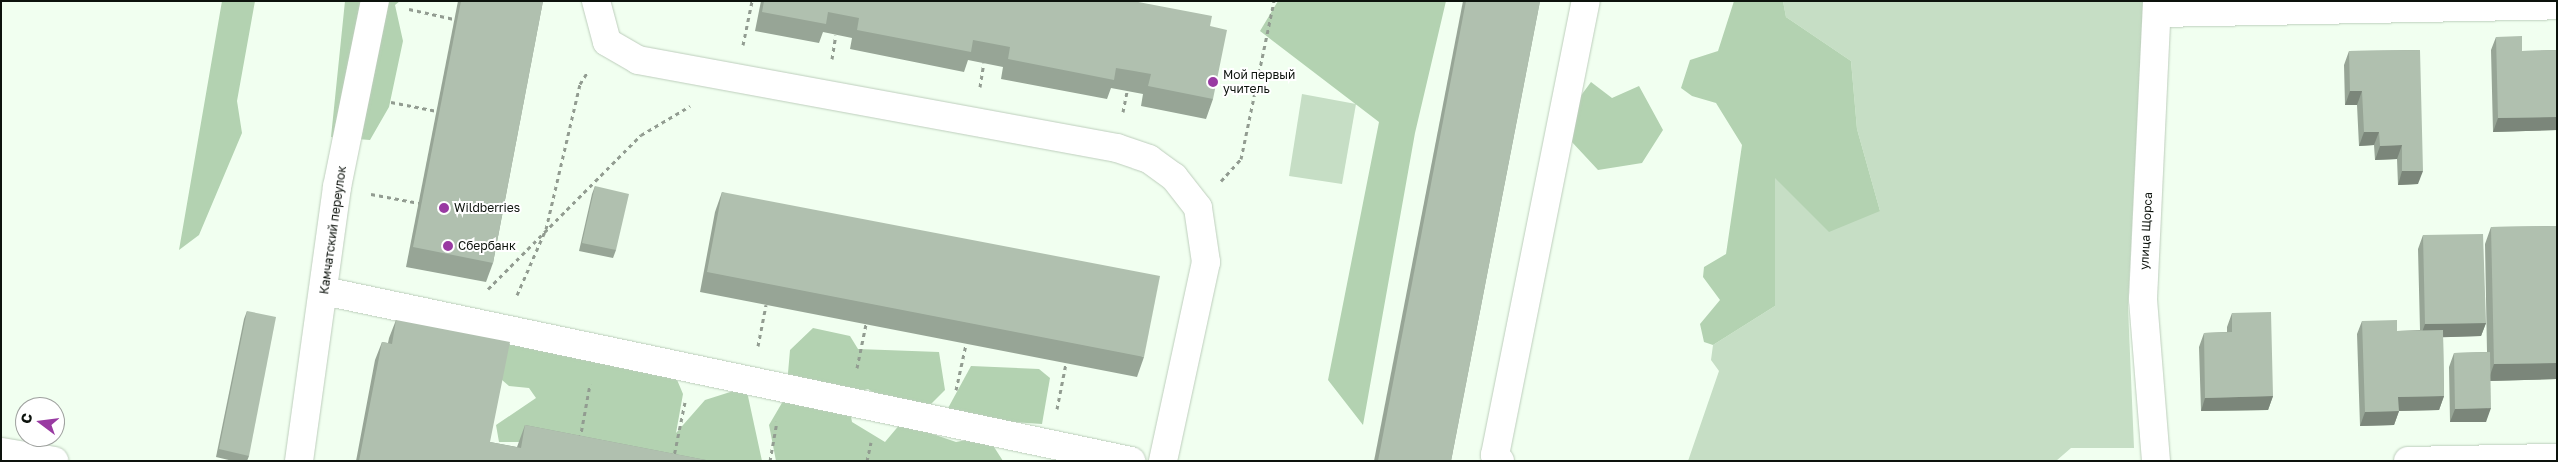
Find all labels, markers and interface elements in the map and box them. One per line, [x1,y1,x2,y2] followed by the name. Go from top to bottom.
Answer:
[1223,68,1295,96] place label: Мой первый учитель
[1207,76,1219,88] marker: Мой первый учитель
[317,165,349,295] street label: Камчатский переулок
[2137,192,2155,270] street label: улица Щорса
[454,201,520,215] place label: Wildberries
[438,202,450,214] marker: Wildberries
[458,239,516,253] place label: Сбербанк
[442,240,454,252] marker: Сбербанк
[15,397,65,447] north arrow
[16,411,35,425] text: С

